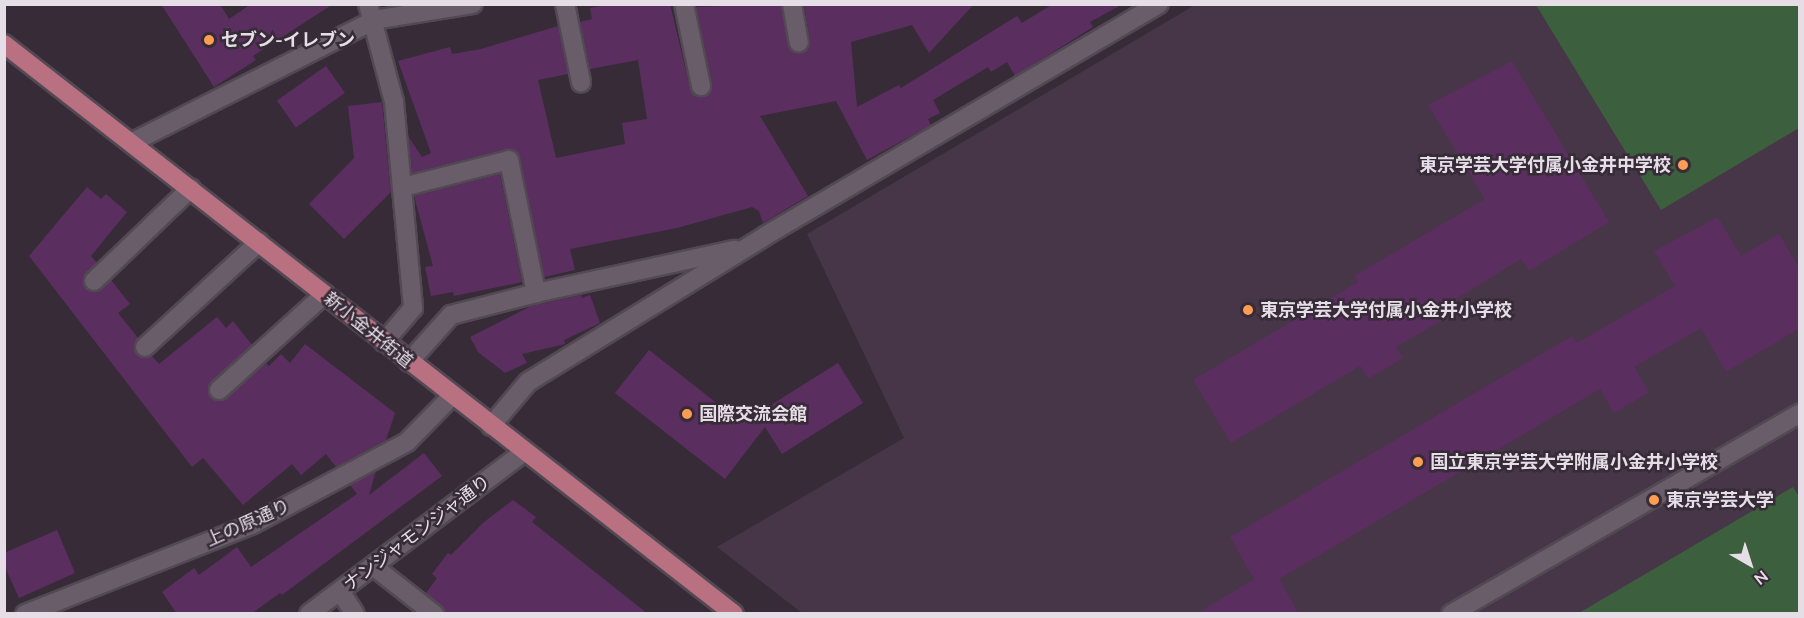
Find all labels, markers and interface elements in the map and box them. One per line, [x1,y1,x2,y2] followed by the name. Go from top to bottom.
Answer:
[221,29,355,51] place label: セブン-イレブン
[202,33,216,47] marker: セブン-イレブン
[1419,154,1671,176] place label: 東京学芸大学付属小金井中学校
[1676,158,1690,172] marker: 東京学芸大学付属小金井中学校
[319,288,417,372] street label: 新小金井街道
[1260,299,1512,321] place label: 東京学芸大学付属小金井小学校
[1241,303,1255,317] marker: 東京学芸大学付属小金井小学校
[699,403,807,425] place label: 国際交流会館
[680,407,694,421] marker: 国際交流会館
[1430,451,1718,473] place label: 国立東京学芸大学附属小金井小学校
[1411,455,1425,469] marker: 国立東京学芸大学附属小金井小学校
[339,470,495,596] street label: ナンジャモンジャ通り
[1666,489,1774,511] place label: 東京学芸大学
[1647,493,1661,507] marker: 東京学芸大学
[202,495,294,551] street label: 上の原通り
[1720,534,1780,594] north arrow
[1750,566,1772,590] text: N

